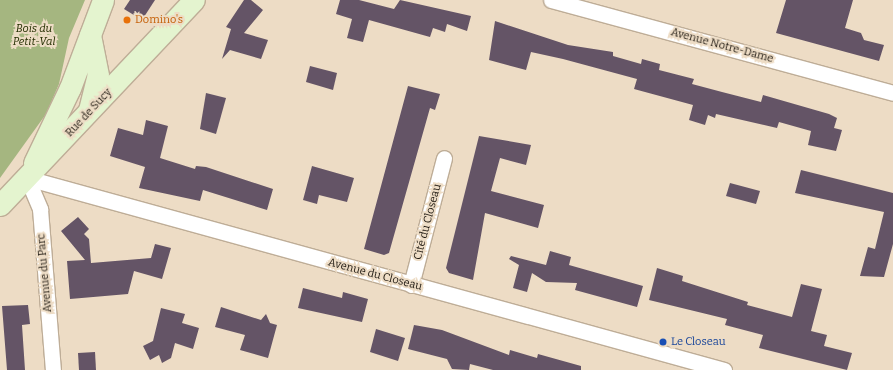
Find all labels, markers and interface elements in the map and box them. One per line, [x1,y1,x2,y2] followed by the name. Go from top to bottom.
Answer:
[135,13,183,27] place label: Domino's
[122,15,132,25] marker: Domino's
[13,23,55,49] park label: Bois du Petit-Val
[669,26,775,66] street label: Avenue Notre-Dame
[63,86,115,140] street label: Rue de Sucy
[412,183,444,261] street label: Cité du Closeau
[35,233,55,313] street label: Avenue du Parc
[327,256,423,294] street label: Avenue du Closeau
[671,335,726,349] place label: Le Closeau
[658,337,668,347] marker: Le Closeau

